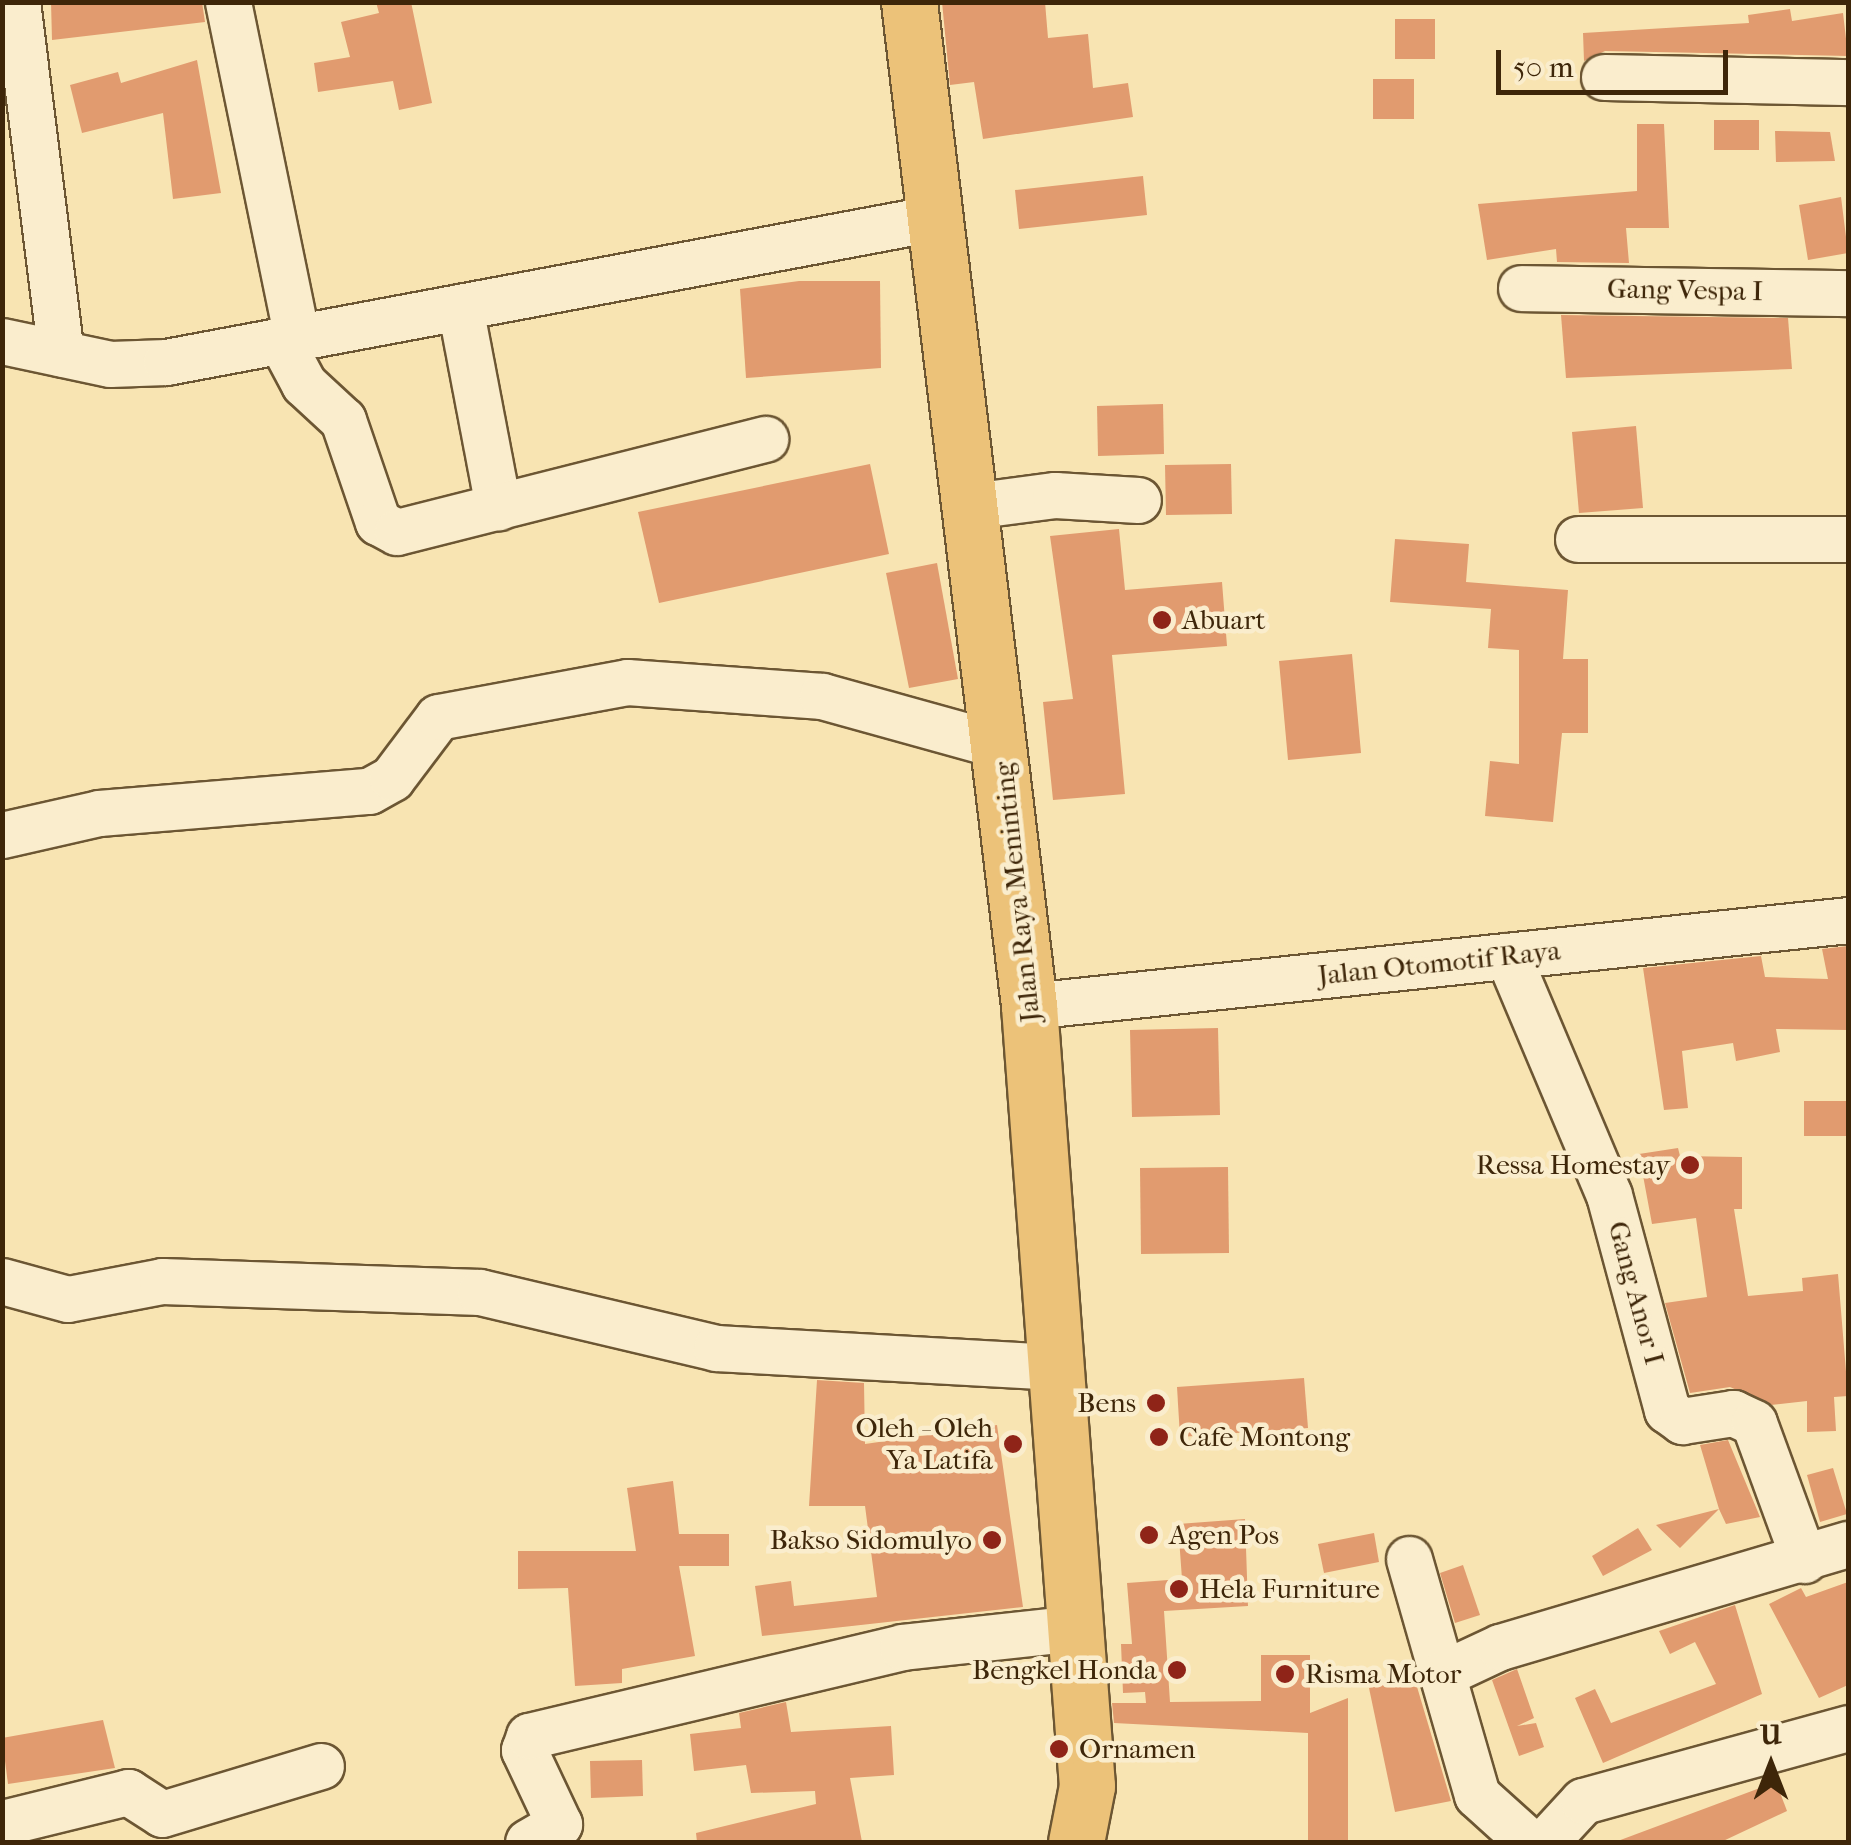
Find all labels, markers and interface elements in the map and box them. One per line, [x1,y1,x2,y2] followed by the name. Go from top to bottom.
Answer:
[1501,30,1734,92] scale bar
[1513,50,1574,85] text: 50 m
[1607,272,1763,308] street label: Gang Vespa I
[1182,603,1265,637] place label: Abuart
[1151,609,1173,631] marker: Abuart
[987,760,1047,1024] street label: Jalan Raya Meninting
[1316,934,1562,992] street label: Jalan Otomotif Raya
[1476,1148,1670,1182] place label: Ressa Homestay
[1679,1154,1701,1176] marker: Ressa Homestay
[1601,1218,1671,1368] street label: Gang Anor I
[1077,1386,1136,1420] place label: Bens
[1145,1392,1167,1414] marker: Bens
[855,1411,993,1477] place label: Oleh - Oleh Ya Latifa
[1179,1420,1350,1454] place label: Cafe Montong
[1148,1426,1170,1448] marker: Cafe Montong
[1002,1433,1024,1455] marker: Oleh - Oleh Ya Latifa
[1169,1518,1279,1552] place label: Agen Pos
[770,1523,972,1557] place label: Bakso Sidomulyo
[1138,1524,1160,1546] marker: Agen Pos
[981,1529,1003,1551] marker: Bakso Sidomulyo
[1199,1572,1380,1606] place label: Hela Furniture
[1168,1578,1190,1600] marker: Hela Furniture
[972,1653,1157,1687] place label: Bengkel Honda
[1305,1657,1461,1691] place label: Risma Motor
[1166,1659,1188,1681] marker: Bengkel Honda
[1274,1663,1296,1685] marker: Risma Motor
[1721,1715,1821,1815] north arrow
[1760,1718,1782,1751] text: U
[1079,1732,1196,1766] place label: Ornamen
[1048,1738,1070,1760] marker: Ornamen

